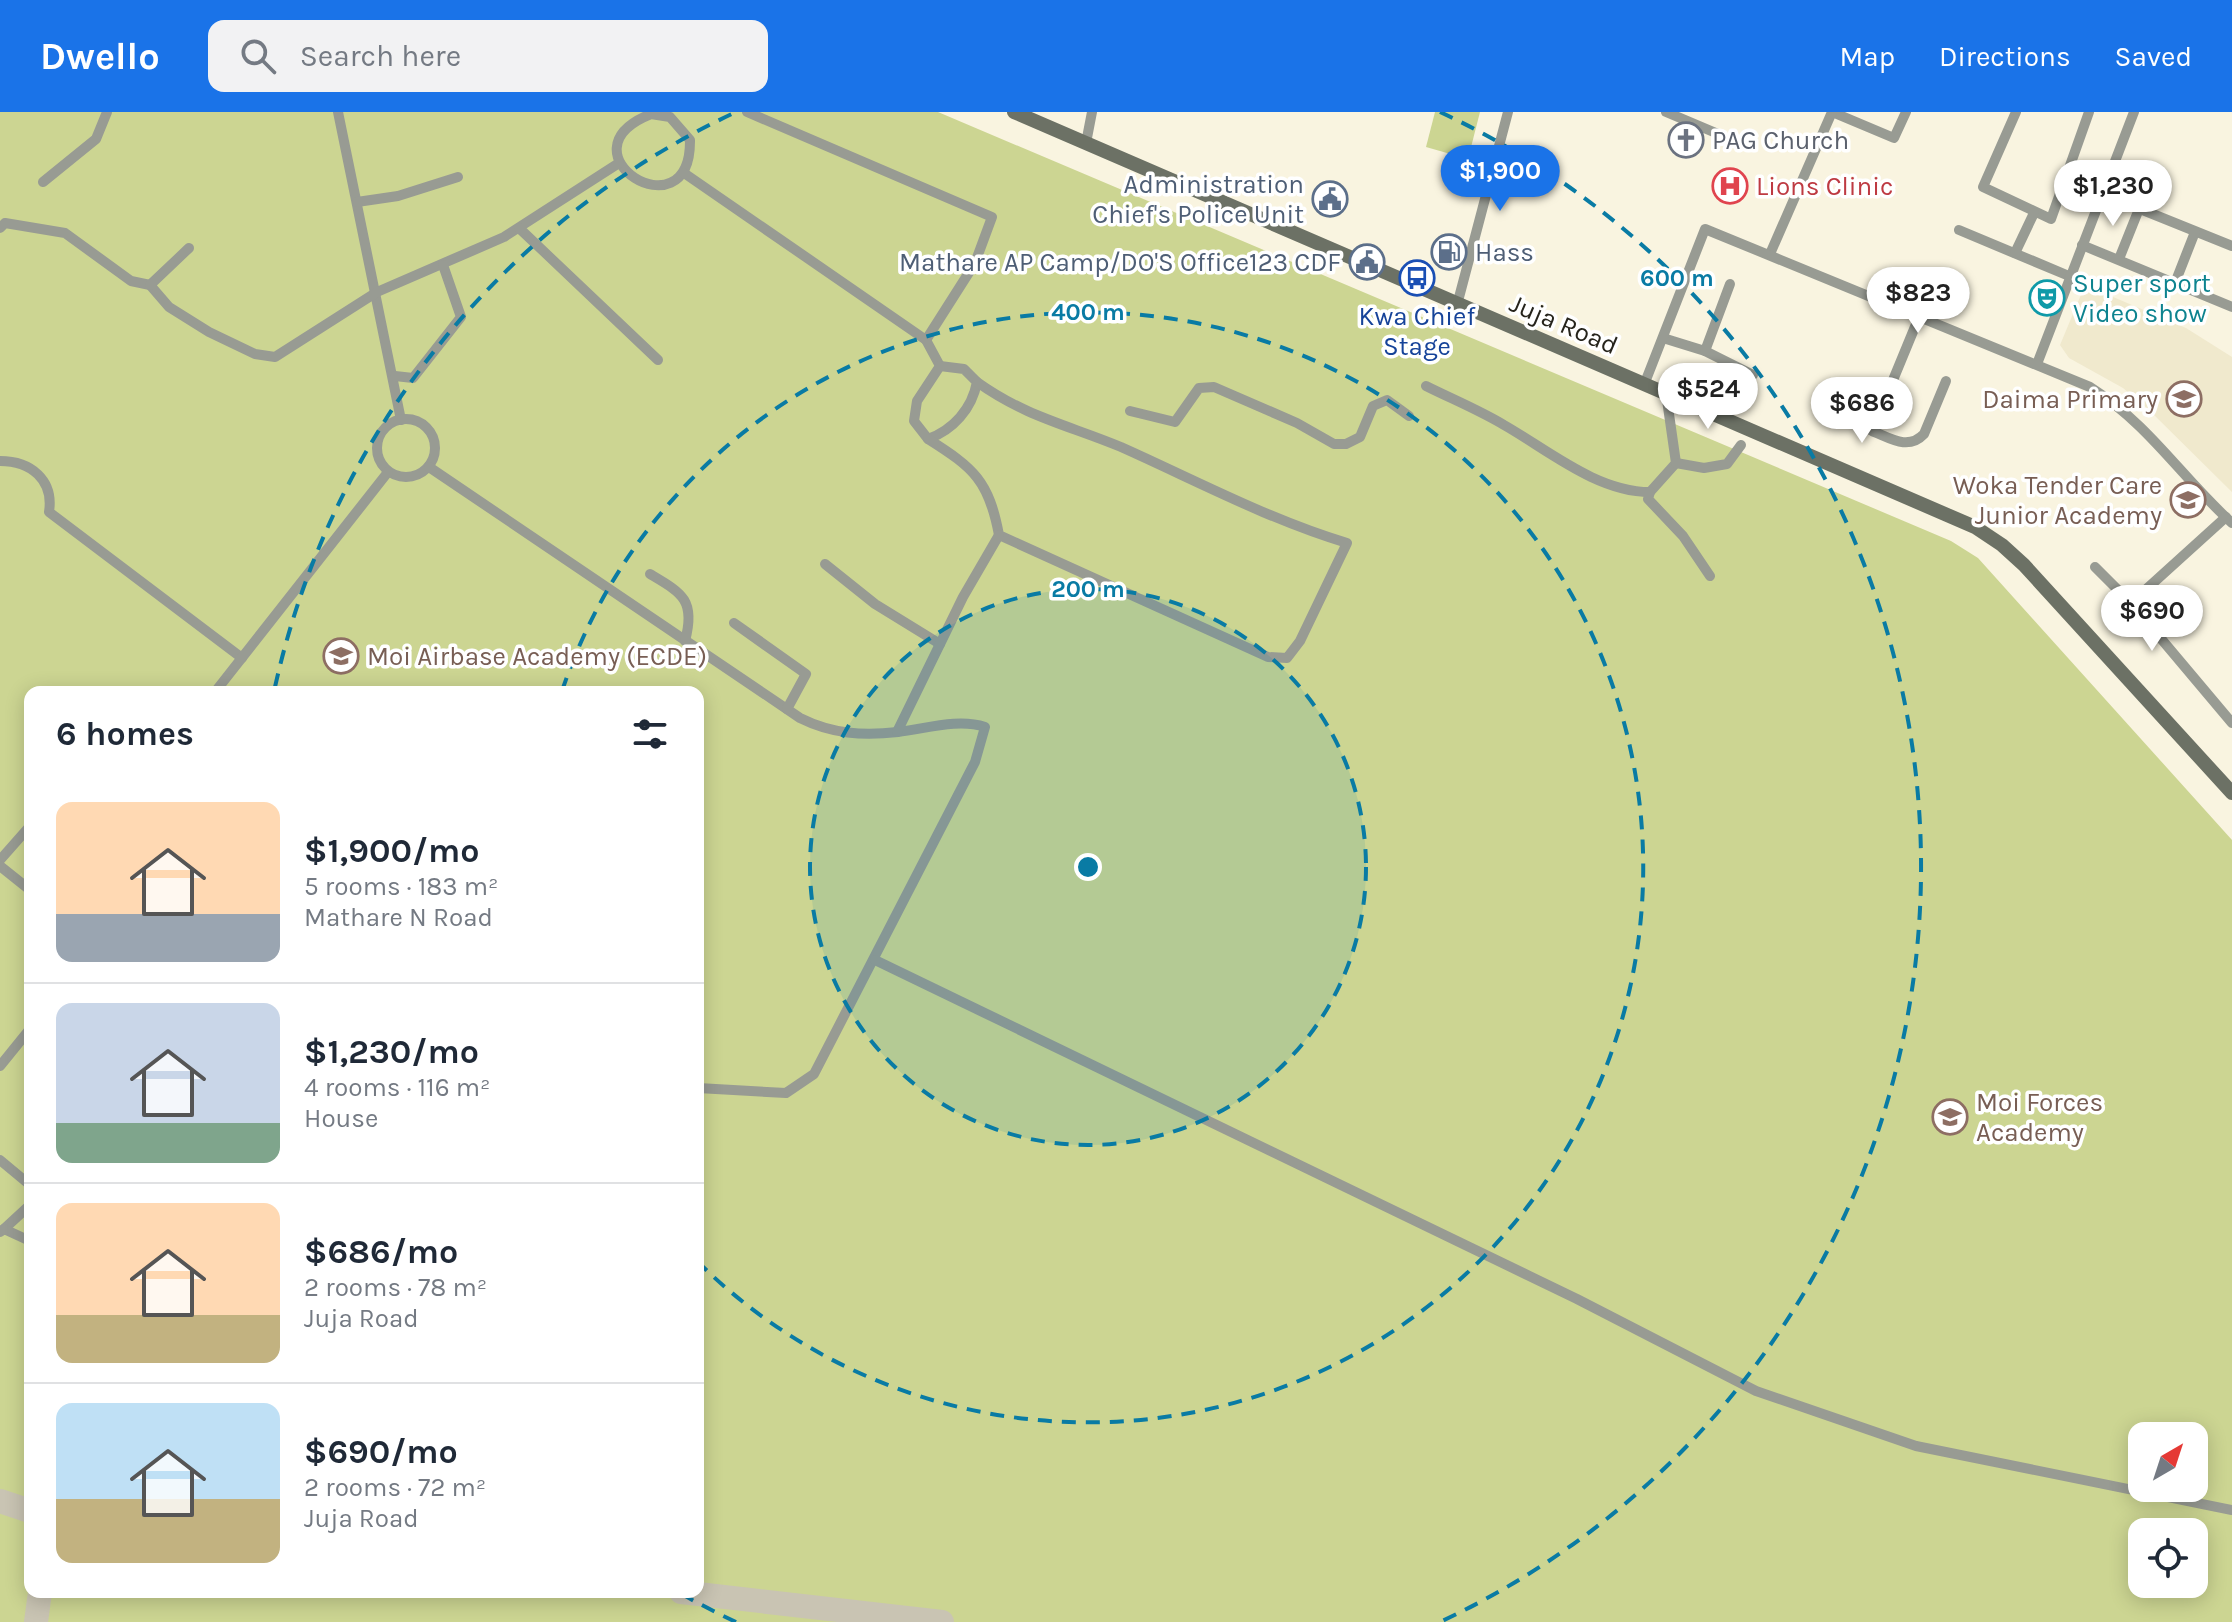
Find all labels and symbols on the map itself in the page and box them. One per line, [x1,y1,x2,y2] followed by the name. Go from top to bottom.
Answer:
[1667,121,1705,159] church icon: PAG Church
[1712,125,1849,156] place label: PAG Church
[1435,145,1565,213] pin: $1,900
[2048,160,2178,228] pin: $1,230
[1711,167,1749,205] hospital icon: Lions Clinic
[1092,169,1304,230] place label: Administration Chief's Police Unit
[1756,171,1893,202] place label: Lions Clinic
[1311,180,1349,218] public building icon: Administration Chief's Police Unit
[1430,233,1468,271] fuel station icon: Hass
[1475,237,1534,268] place label: Hass
[1348,243,1386,281] public building icon: Mathare AP Camp/DO'S Office123 CDF
[899,247,1341,278] place label: Mathare AP Camp/DO'S Office123 CDF
[1398,259,1436,297] bus stop icon: Kwa Chief Stage
[1640,264,1714,292] text: 600 m
[1871,267,1965,335] pin: $823
[2073,268,2211,329] place label: Super sport Video show
[2028,279,2066,317] theatre icon: Super sport Video show
[1505,288,1623,361] street label: Juja Road
[1051,298,1125,326] text: 400 m
[1359,301,1476,362] place label: Kwa Chief Stage
[1661,363,1755,431] pin: $524
[1815,377,1909,445] pin: $686
[2165,380,2203,418] school or university icon: Daima Primary
[1982,384,2158,415] place label: Daima Primary
[1953,470,2162,531] place label: Woka Tender Care Junior Academy
[2169,481,2207,519] school or university icon: Woka Tender Care Junior Academy
[1051,575,1125,603] text: 200 m
[2105,585,2199,653] pin: $690
[322,637,360,675] school or university icon: Moi Airbase Academy (ECDE)
[367,641,707,672] place label: Moi Airbase Academy (ECDE)
[1074,853,1102,881] centre of rings
[1976,1087,2103,1148] place label: Moi Forces Academy
[1931,1098,1969,1136] school or university icon: Moi Forces Academy
[2128,1422,2208,1502] north arrow

